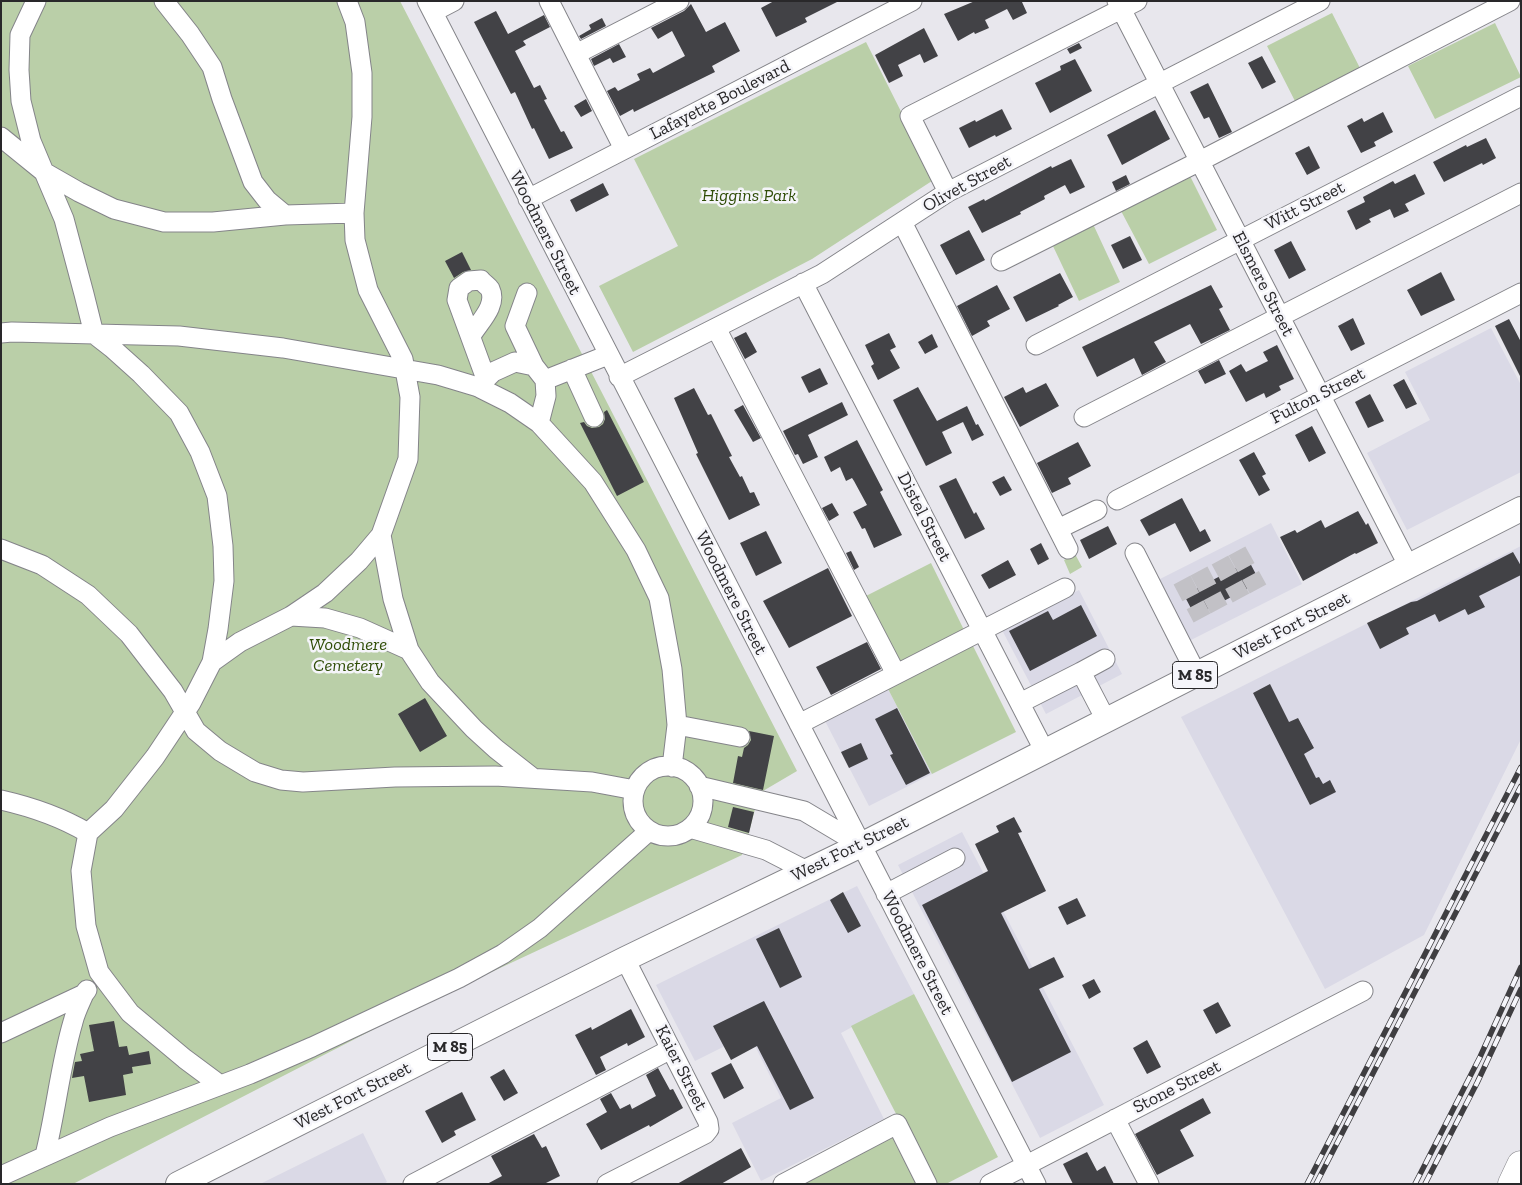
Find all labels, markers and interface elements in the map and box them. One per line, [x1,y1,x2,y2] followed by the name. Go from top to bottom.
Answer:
[646,55,794,145] street label: Lafayette Boulevard
[919,151,1015,217] street label: Olivet Street
[505,168,585,298] street label: Woodmere Street
[1262,177,1348,235] street label: Witt Street
[702,185,796,207] park label: Higgins Park
[1227,228,1299,340] street label: Elsmere Street
[1267,363,1369,429] street label: Fulton Street
[892,469,956,565] street label: Distel Street
[691,528,771,658] street label: Woodmere Street
[1230,587,1354,665] street label: West Fort Street
[309,634,387,676] park label: Woodmere Cemetery
[1172,662,1218,688] road number: M 85
[788,811,912,887] street label: West Fort Street
[877,888,957,1018] street label: Woodmere Street
[650,1022,712,1114] street label: Kaier Street
[428,1034,472,1060] road number: M 85
[1129,1056,1225,1118] street label: Stone Street
[291,1057,415,1135] street label: West Fort Street

